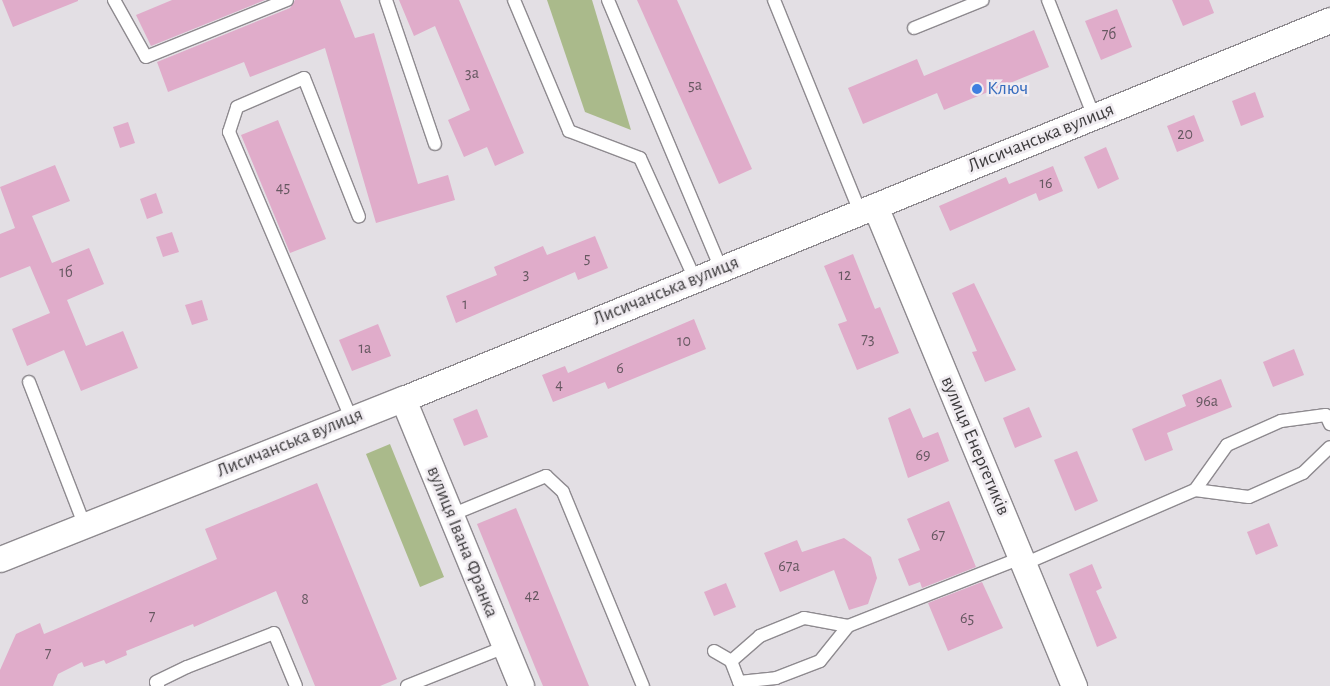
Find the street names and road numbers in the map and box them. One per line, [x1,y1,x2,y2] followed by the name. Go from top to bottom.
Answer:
[965,98,1117,178] street label: Лисичанська вулиця
[590,251,742,331] street label: Лисичанська вулиця
[935,373,1015,519] street label: вулиця Енергетиків
[214,403,366,483] street label: Лисичанська вулиця
[421,463,503,621] street label: вулиця Івана Франка

